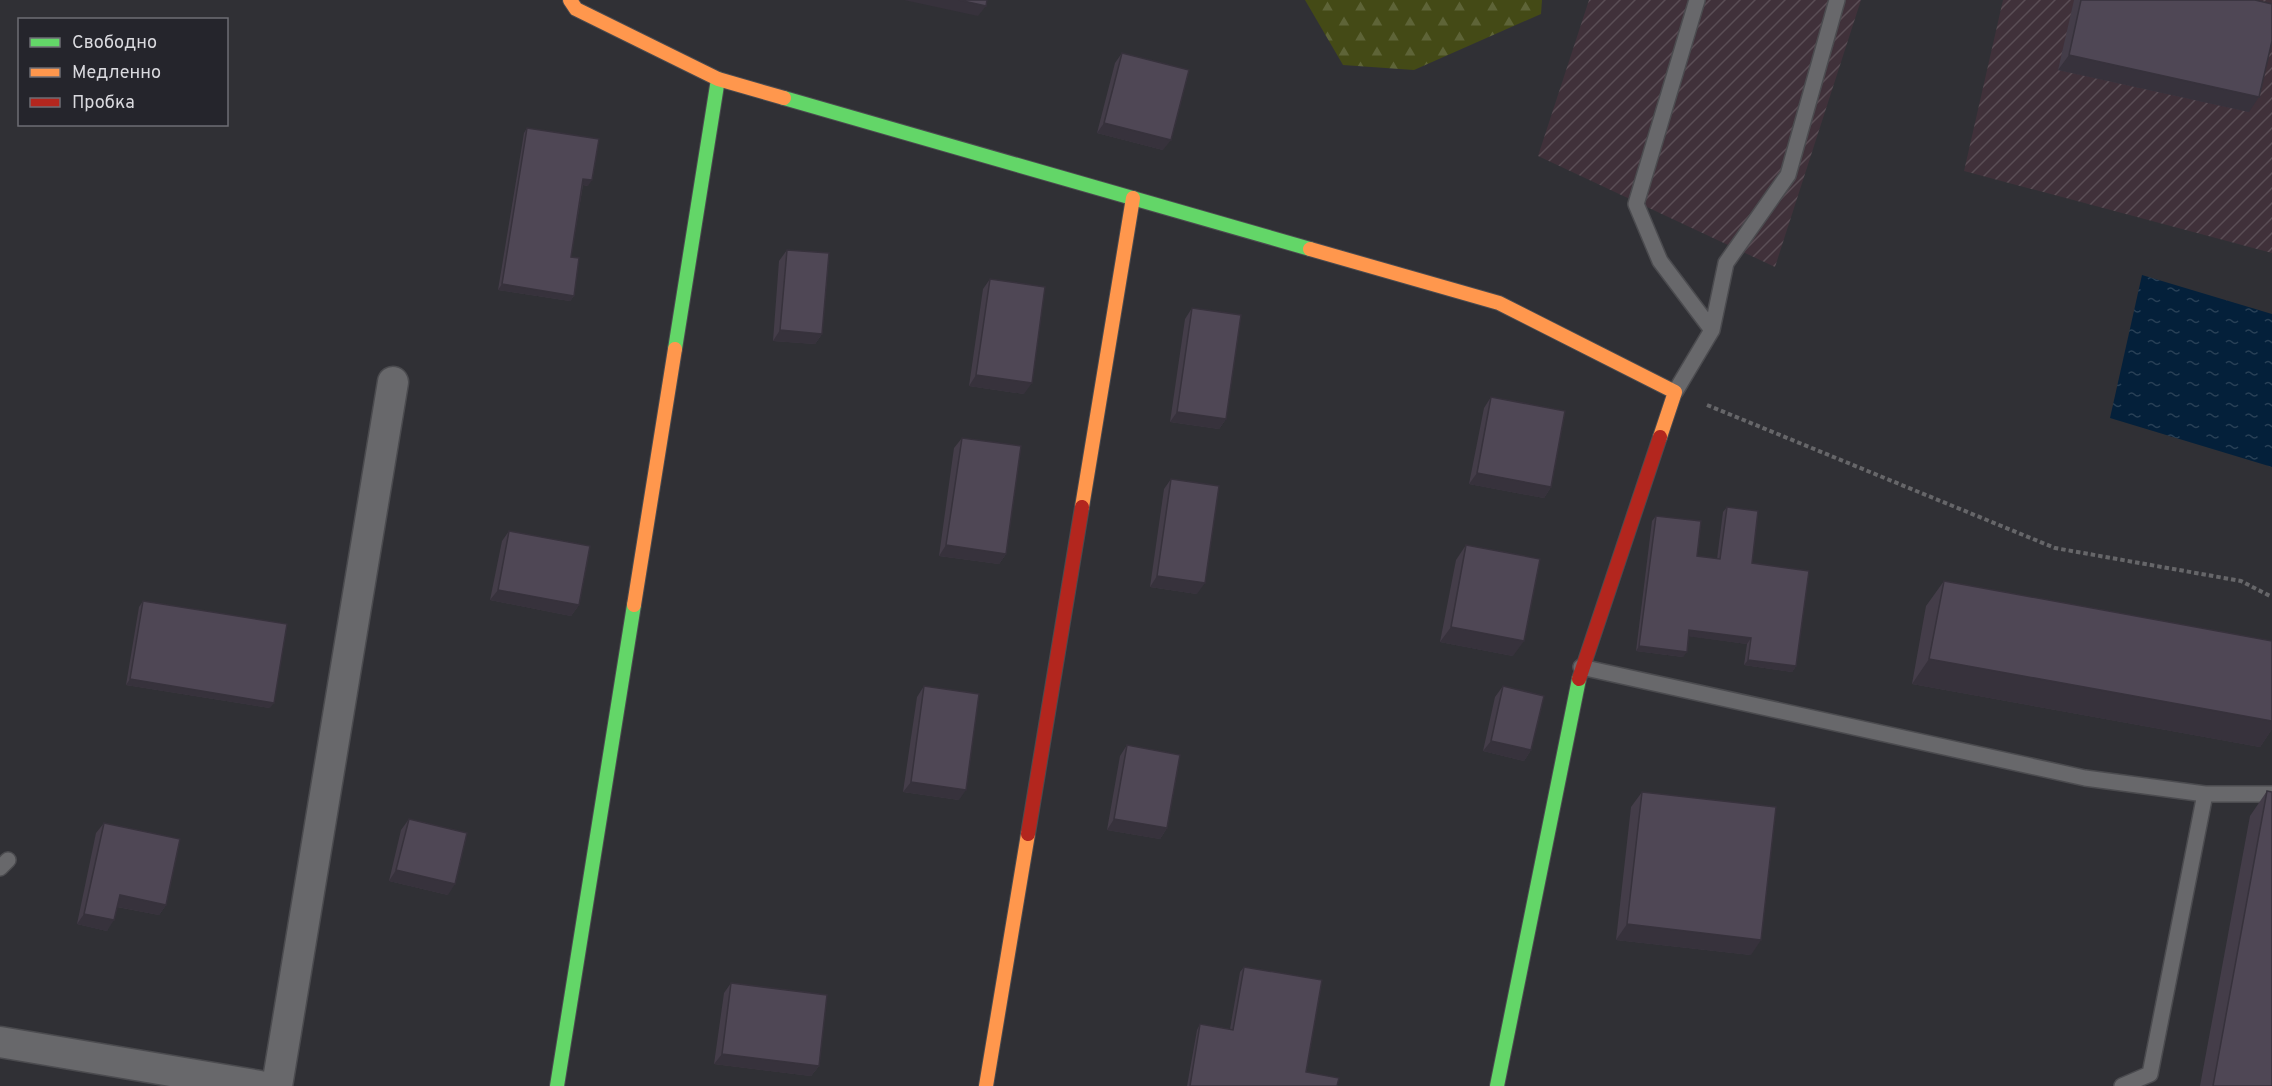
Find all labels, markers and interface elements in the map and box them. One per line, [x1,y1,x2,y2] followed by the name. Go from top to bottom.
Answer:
[18,18,228,126] legend
[72,32,157,55] text: Свободно
[72,62,161,85] text: Медленно
[72,92,135,115] text: Пробка

